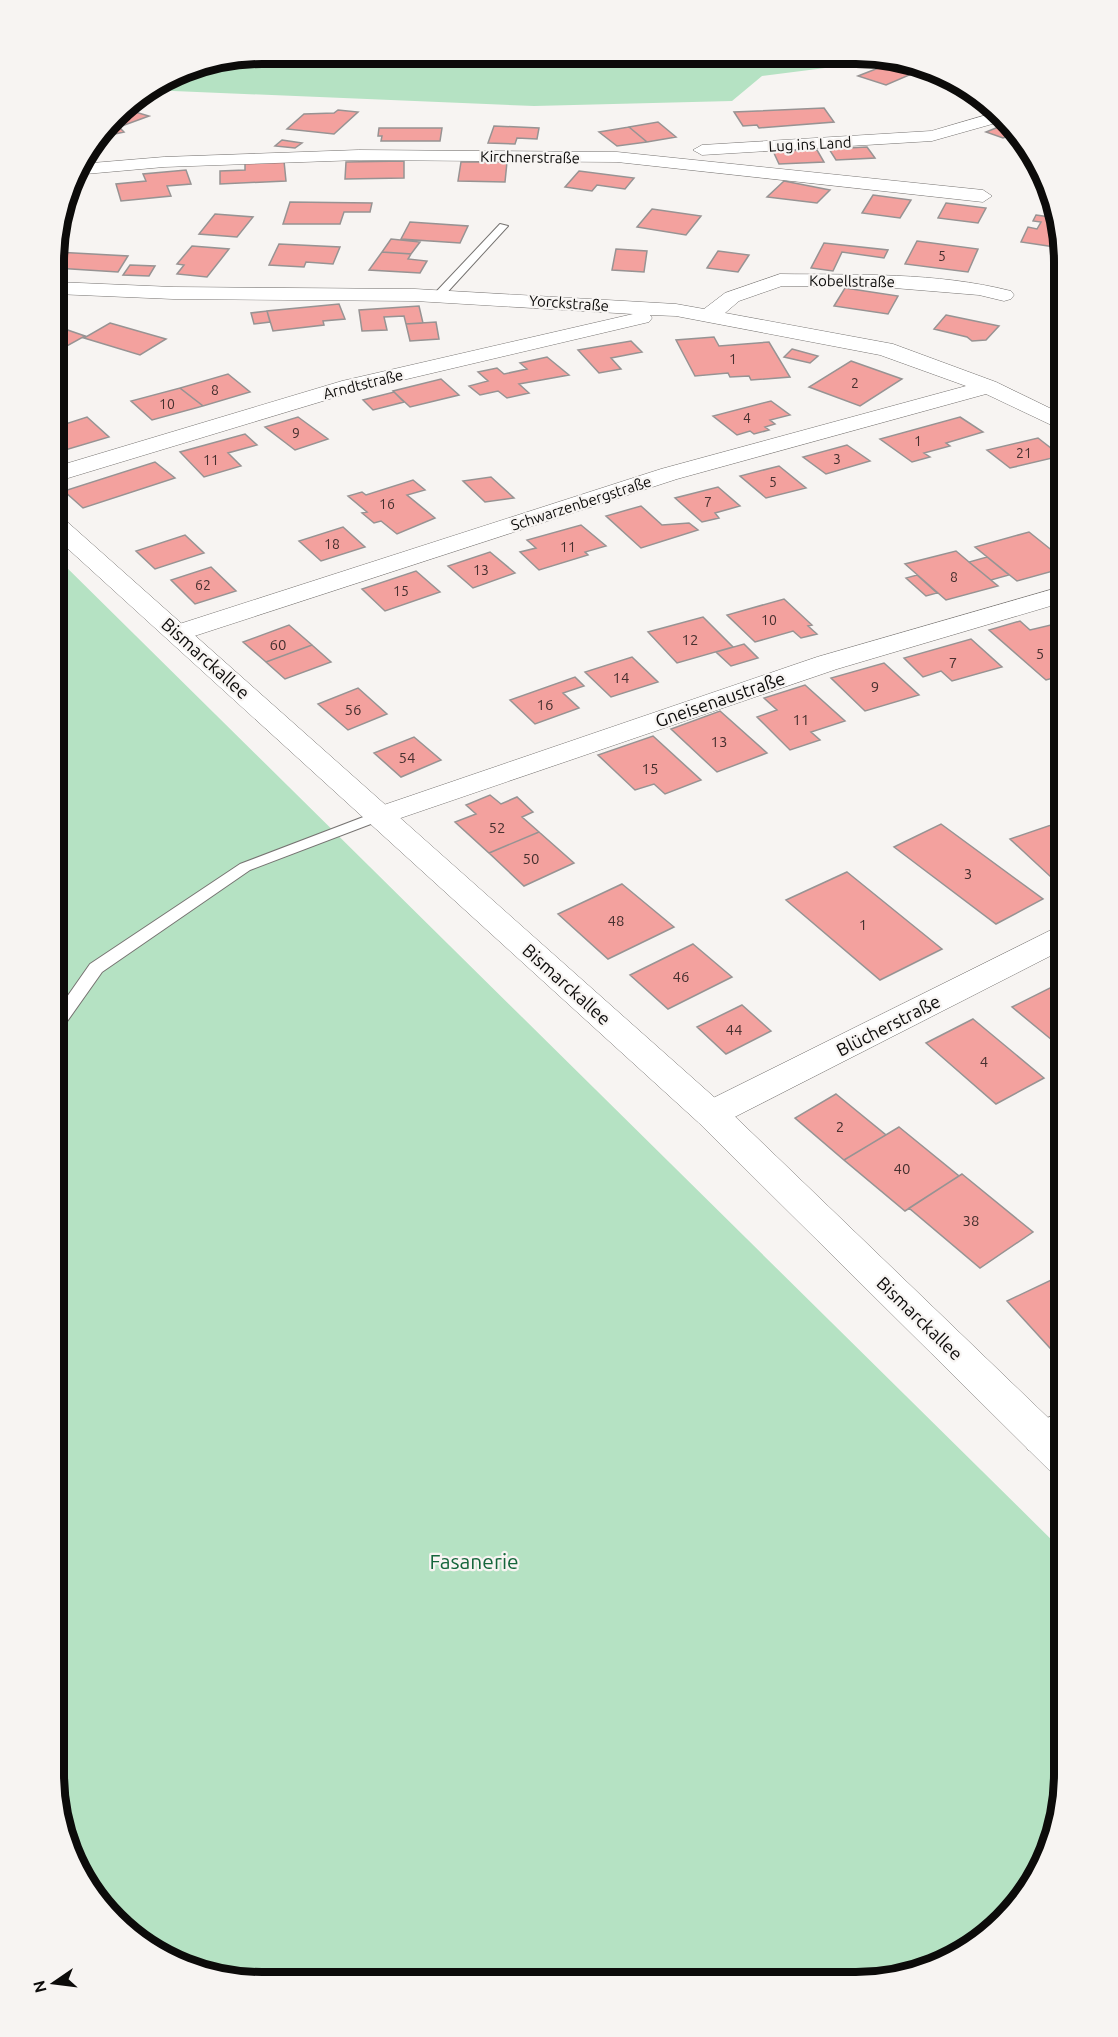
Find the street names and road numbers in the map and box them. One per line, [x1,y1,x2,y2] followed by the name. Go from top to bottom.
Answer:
[768,133,852,155] street label: Lug ins Land
[480,148,580,166] street label: Kirchnerstraße
[809,272,895,290] street label: Kobellstraße
[528,292,610,314] street label: Yorckstraße
[321,366,405,402] street label: Arndtstraße
[509,472,653,534] street label: Schwarzenbergstraße
[158,613,254,703] street label: Bismarckallee
[653,667,787,731] street label: Gneisenaustraße
[519,939,615,1029] street label: Bismarckallee
[833,990,943,1060] street label: Blücherstraße
[873,1272,967,1364] street label: Bismarckallee

